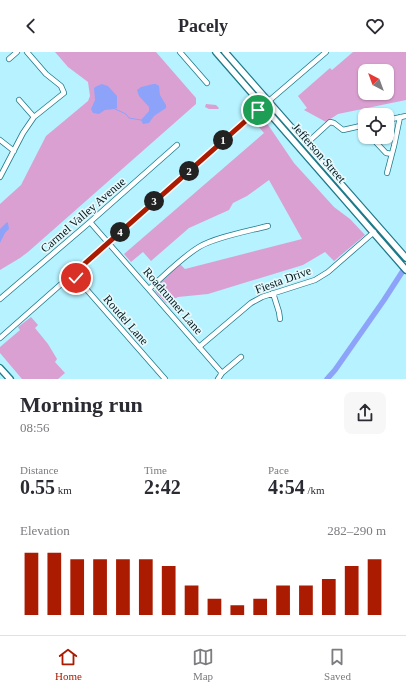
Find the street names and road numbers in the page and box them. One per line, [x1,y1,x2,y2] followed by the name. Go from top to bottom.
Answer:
[289,120,349,186] street label: Jefferson Street
[38,174,128,256] street label: Carmel Valley Avenue
[253,263,313,297] street label: Fiesta Drive
[140,265,206,337] street label: Roadrunner Lane
[100,292,152,348] street label: Roudel Lane

